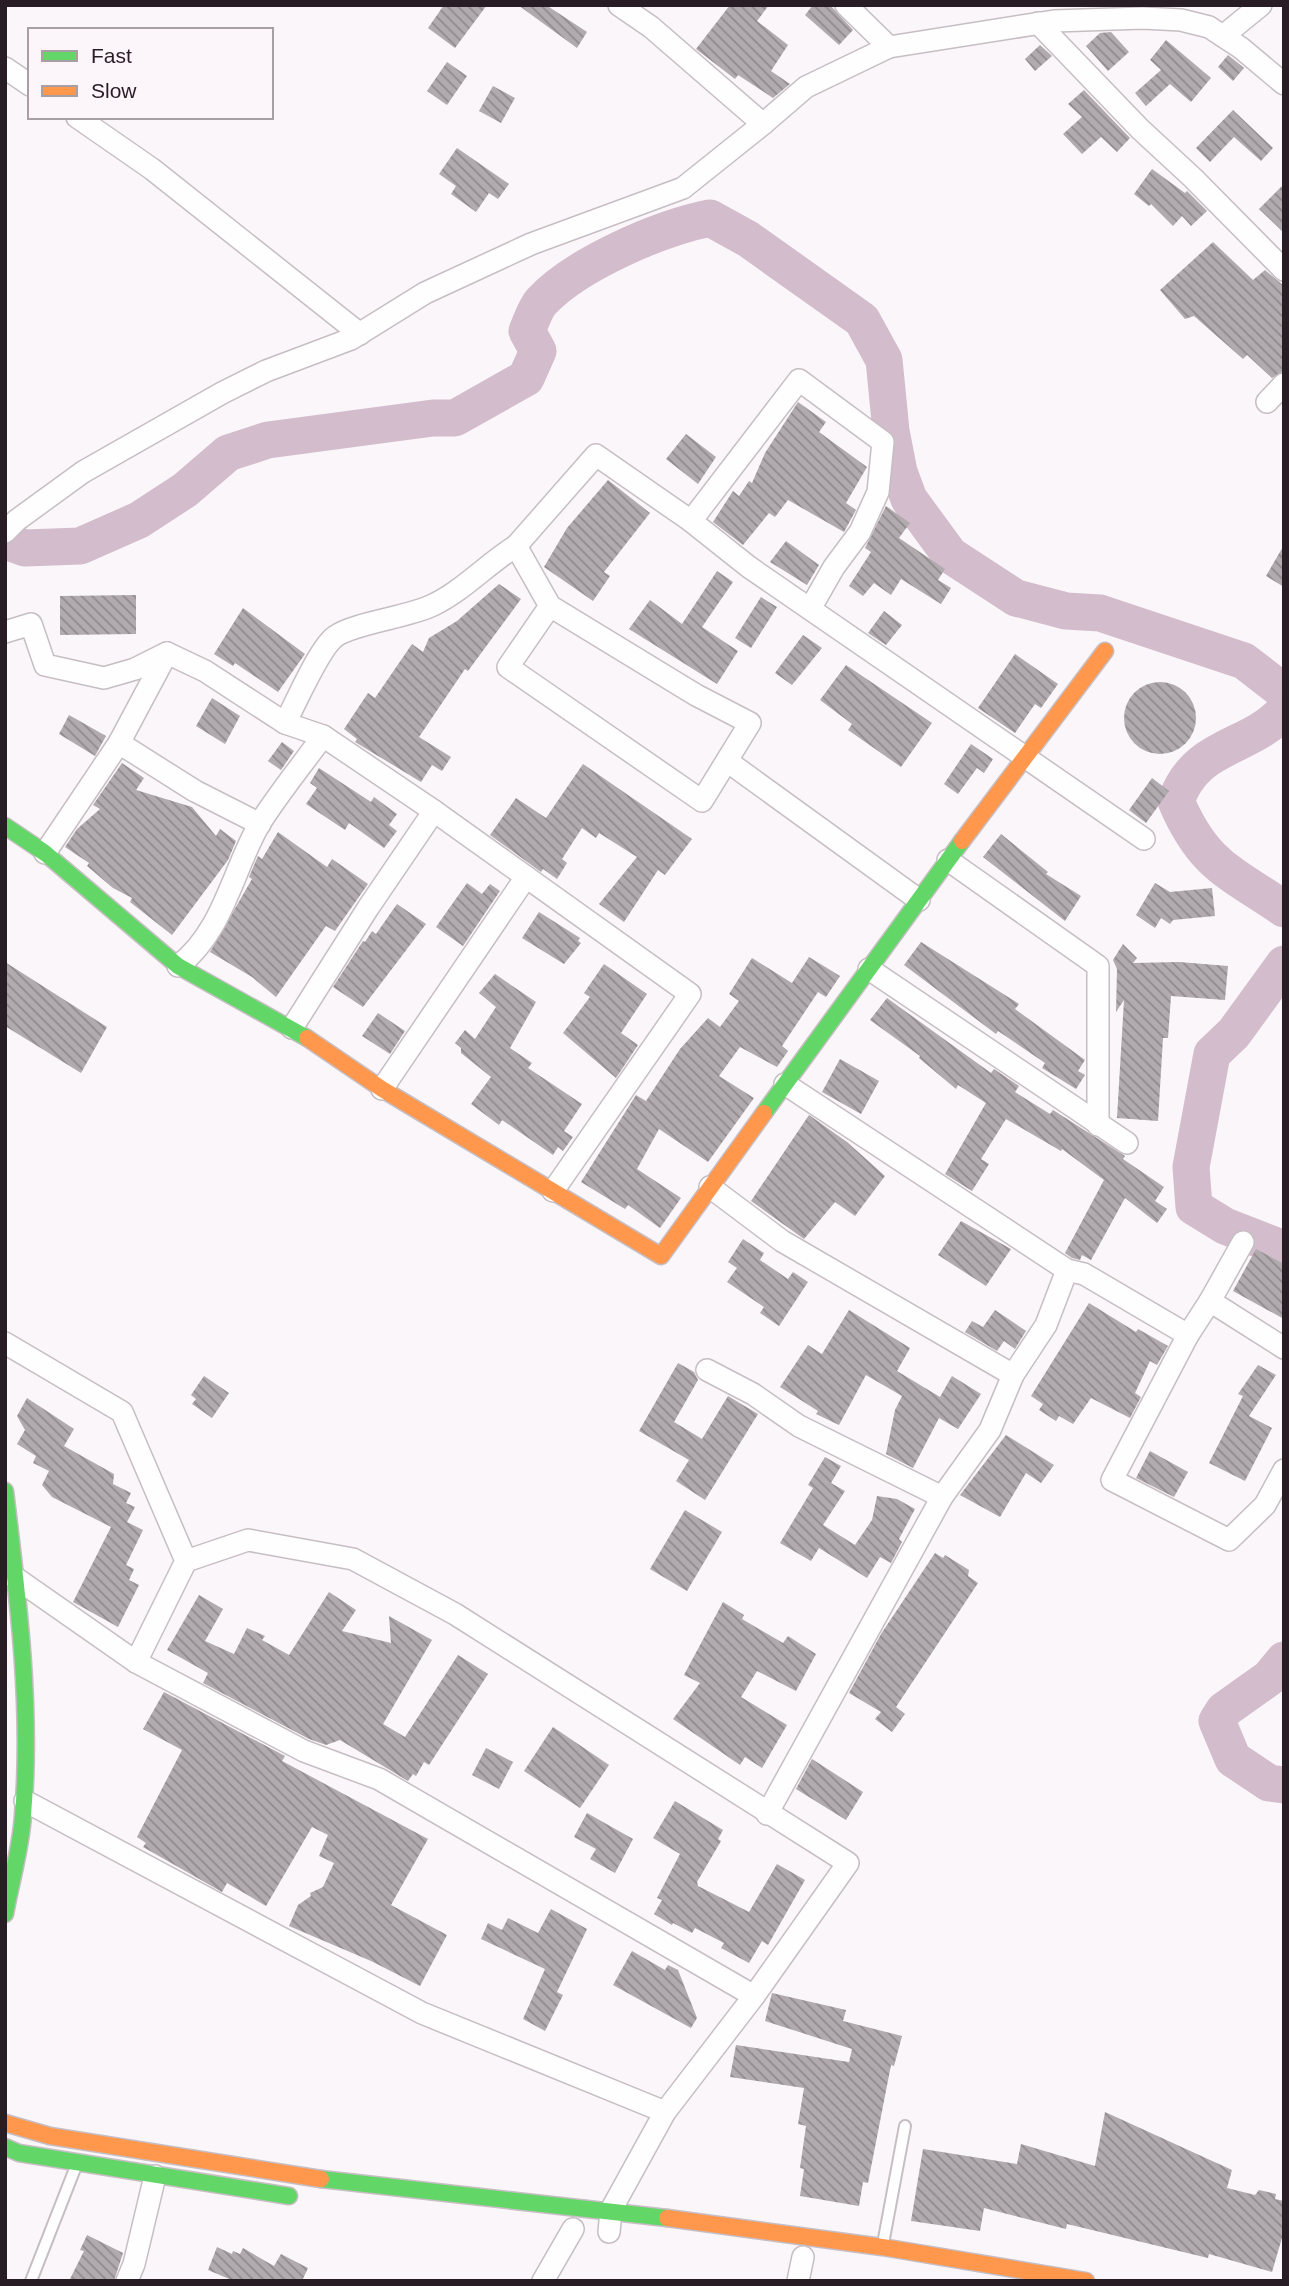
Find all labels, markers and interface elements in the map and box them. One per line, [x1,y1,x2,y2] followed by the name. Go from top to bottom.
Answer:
[28,28,273,119] legend
[91,44,132,67] text: Fast
[91,79,137,102] text: Slow

